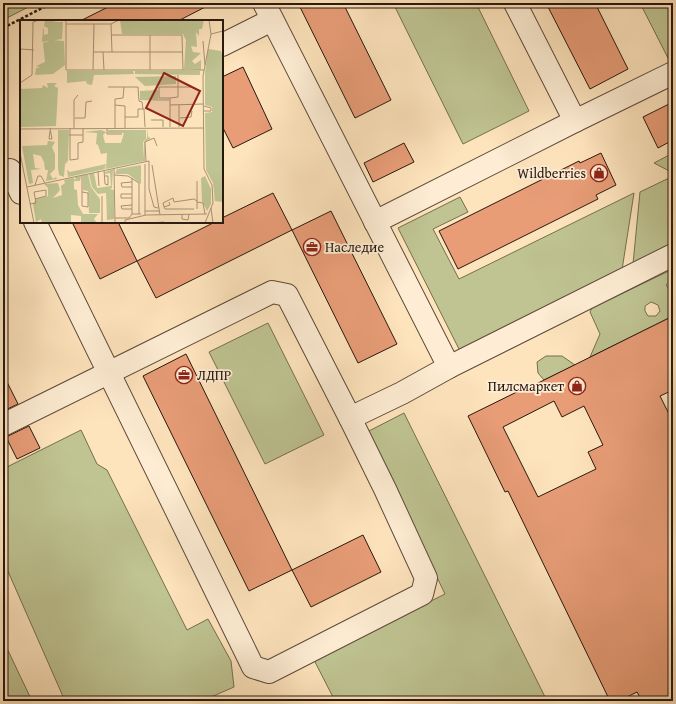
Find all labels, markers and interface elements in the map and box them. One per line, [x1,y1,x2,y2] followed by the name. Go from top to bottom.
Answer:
[20,20,223,223] inset map
[517,163,586,183] place label: Wildberries
[589,163,609,183] shop icon: Wildberries
[302,237,322,257] office icon: Наследие
[325,237,384,257] place label: Наследие
[174,365,194,385] office icon: ЛДПР
[197,365,231,385] place label: ЛДПР
[488,376,564,396] place label: Пилсмаркет
[567,376,587,396] shop icon: Пилсмаркет

